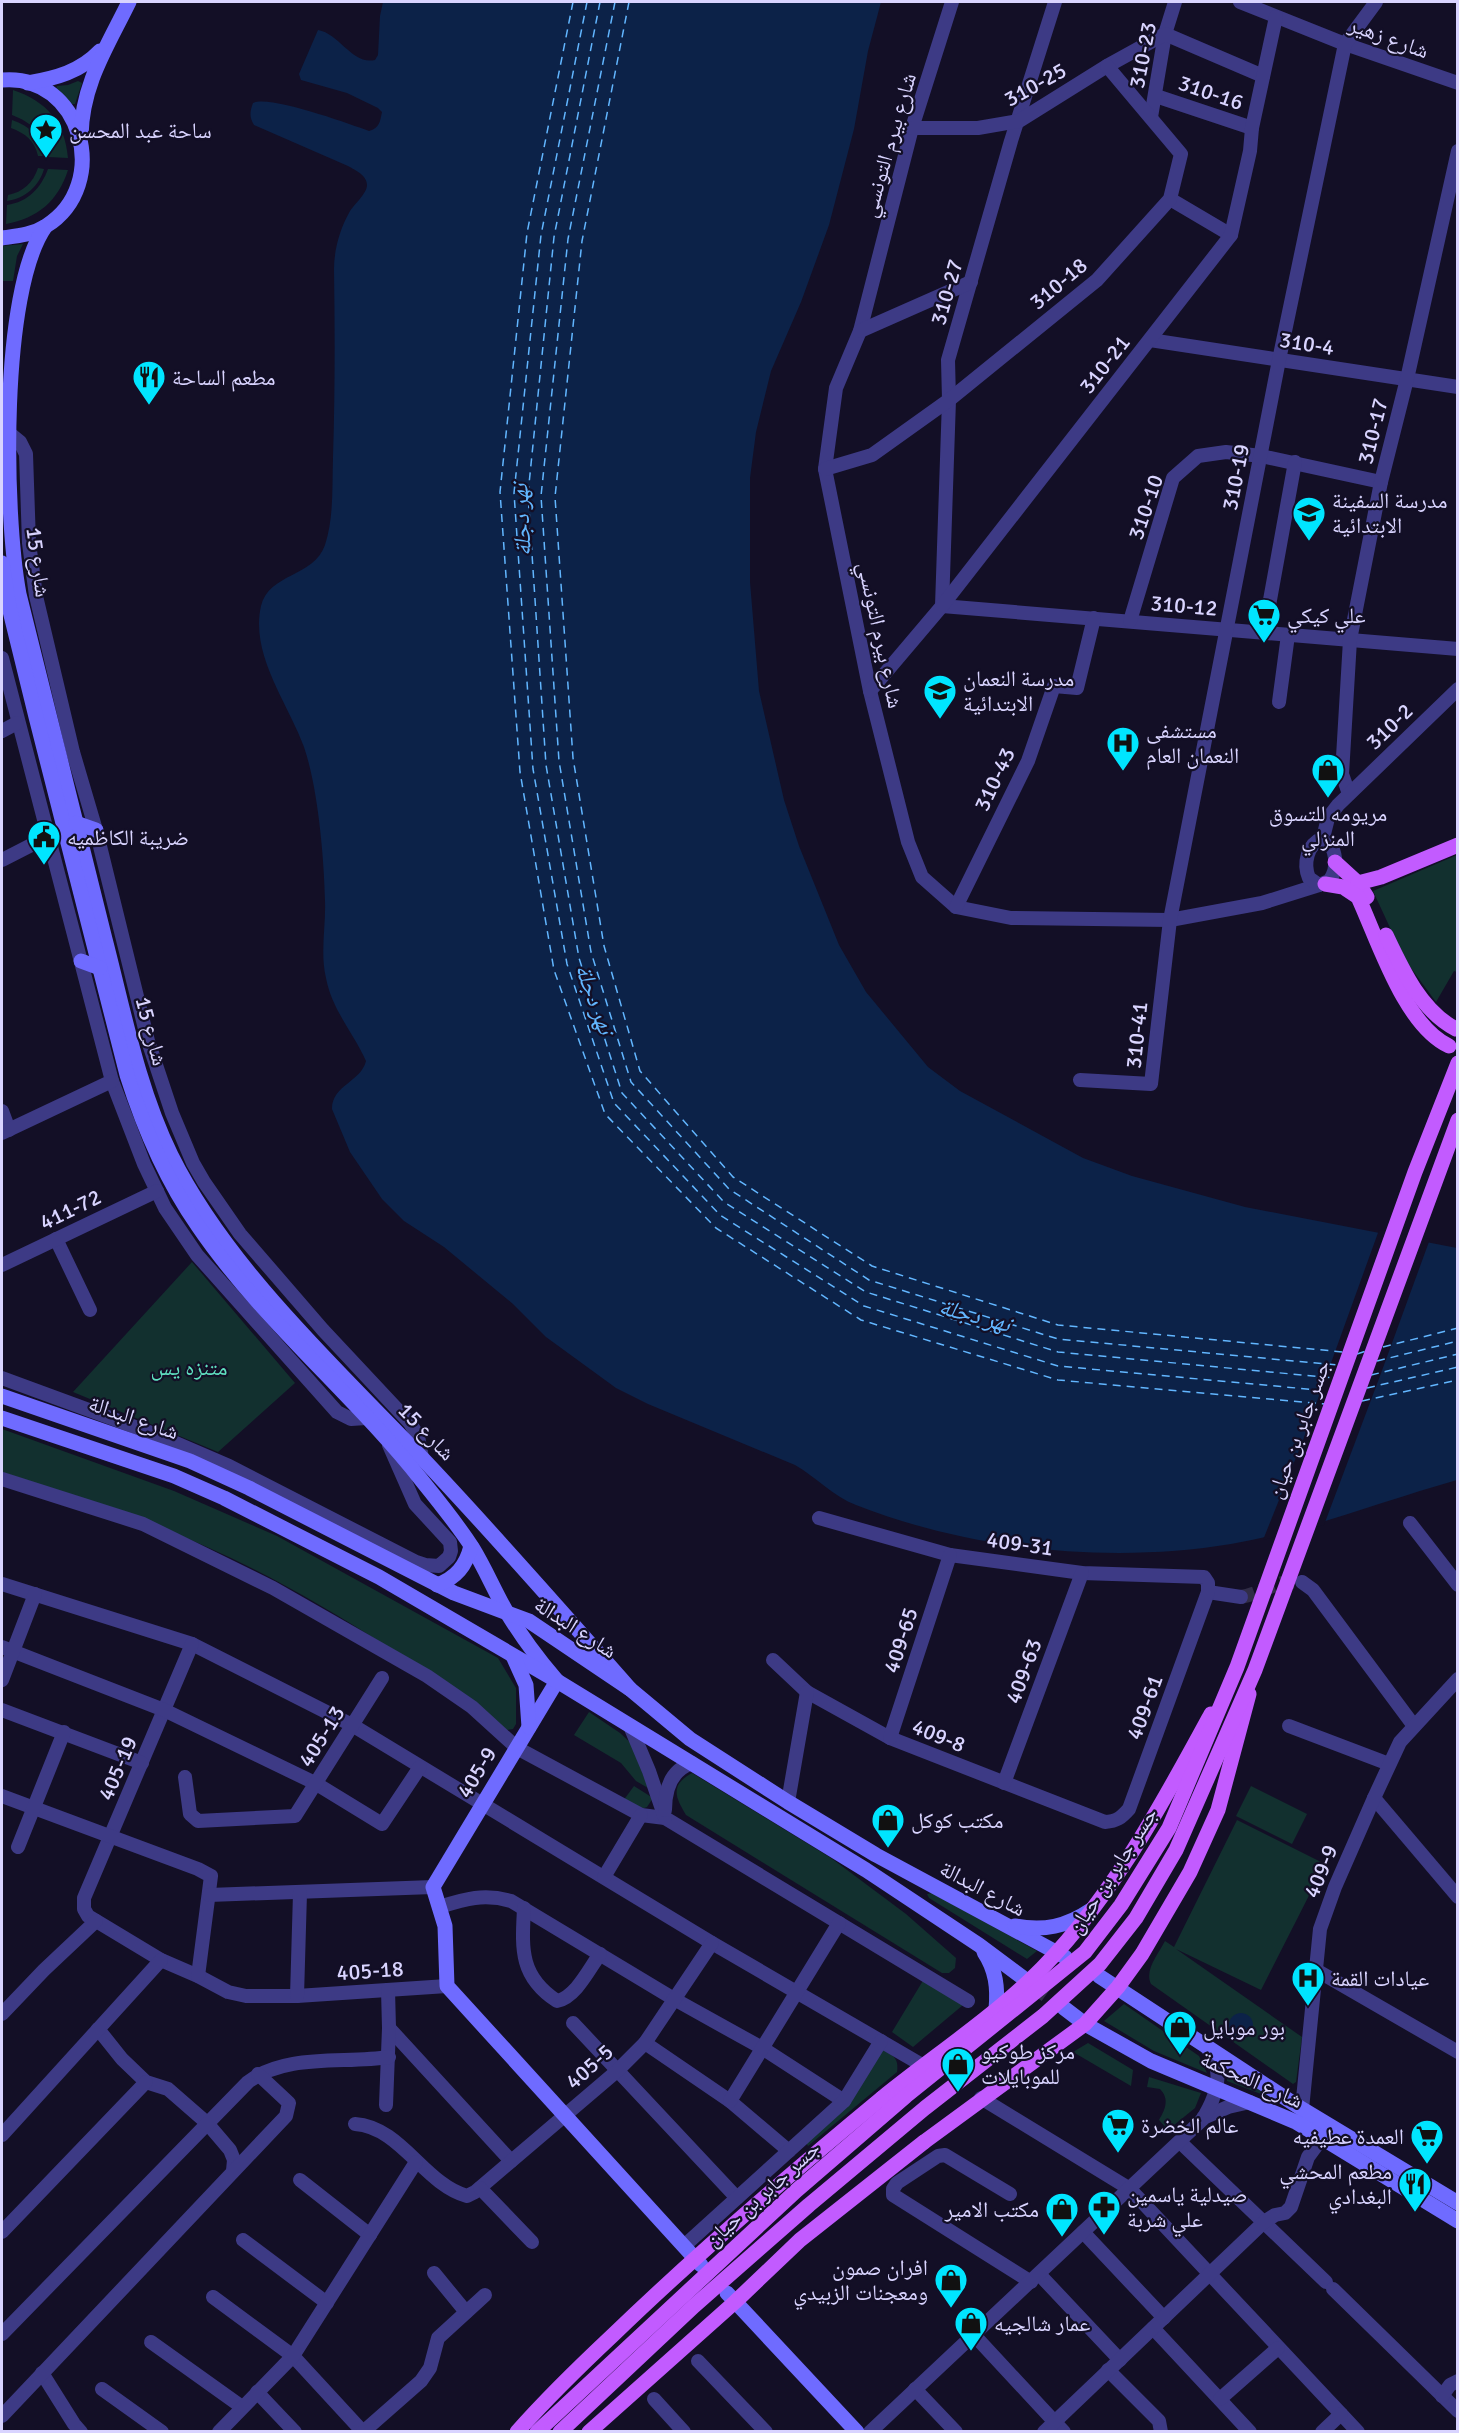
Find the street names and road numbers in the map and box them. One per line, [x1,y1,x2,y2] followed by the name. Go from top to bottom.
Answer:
[1344,10,1433,64] street label: شارع زهير
[1123,20,1162,91] street label: 310-23
[999,56,1071,113] street label: 310-25
[1175,69,1247,116] street label: 310-16
[855,70,925,221] street label: شارع بيرم التونسي
[1024,251,1093,315] street label: 310-18
[924,256,969,328] street label: 310-27
[1278,326,1336,361] street label: 310-4
[1073,330,1136,399] street label: 310-21
[1351,395,1394,467] street label: 310-17
[1216,442,1255,513] street label: 310-19
[1122,471,1169,543] street label: 310-10
[20,525,57,599] street label: شارع 15
[848,559,909,712] street label: شارع بيرم التونسي
[1149,589,1219,622] street label: 310-12
[1360,697,1419,755] street label: 310-2
[968,743,1021,815] street label: 310-43
[129,994,174,1069] street label: شارع 15
[1120,1000,1153,1070] street label: 310-41
[35,1183,105,1236] street label: 411-72
[1261,1356,1336,1502] street label: جسر جابر بن حيان
[85,1390,182,1445] street label: شارع البدالة
[392,1397,461,1466] street label: شارع 15
[985,1525,1055,1562] street label: 409-31
[529,1591,622,1664] street label: شارع البدالة
[877,1604,924,1676] street label: 409-65
[999,1635,1048,1707] street label: 409-63
[1120,1671,1169,1743] street label: 409-61
[292,1701,351,1772] street label: 405-13
[908,1713,969,1758] street label: 409-8
[92,1732,143,1804] street label: 405-19
[451,1742,502,1803] street label: 405-9
[1061,1802,1163,1939] street label: جسر جابر بن حيان
[1298,1841,1343,1902] street label: 409-9
[935,1855,1030,1922] street label: شارع البدالة
[336,1955,404,1986] street label: 405-18
[560,2038,619,2095] street label: 405-5
[1196,2045,1307,2114] street label: شارع المحكمة
[699,2135,826,2252] street label: جسر جابر بن حيان

